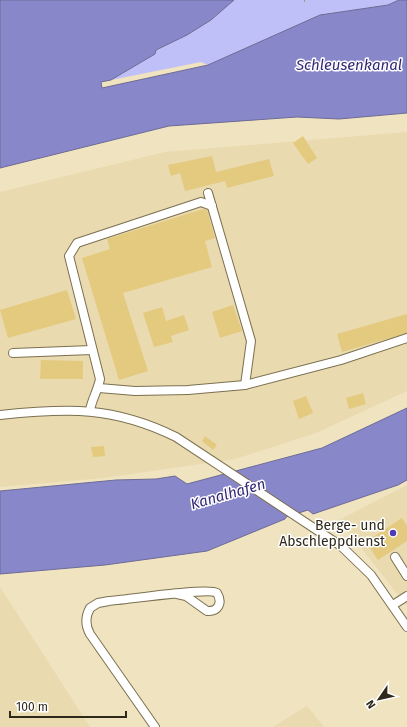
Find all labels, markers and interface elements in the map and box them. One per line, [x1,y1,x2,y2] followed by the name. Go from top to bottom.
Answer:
[295,56,402,74] water label: Schleusenkanal
[188,475,268,513] water label: Kanalhafen
[279,517,386,550] place label: Berge- und Abschleppdienst
[388,528,398,538] marker: Berge- und Abschleppdienst
[359,679,399,719] north arrow
[10,693,126,719] scale bar
[364,698,379,711] text: N
[16,700,48,714] text: 100 m

